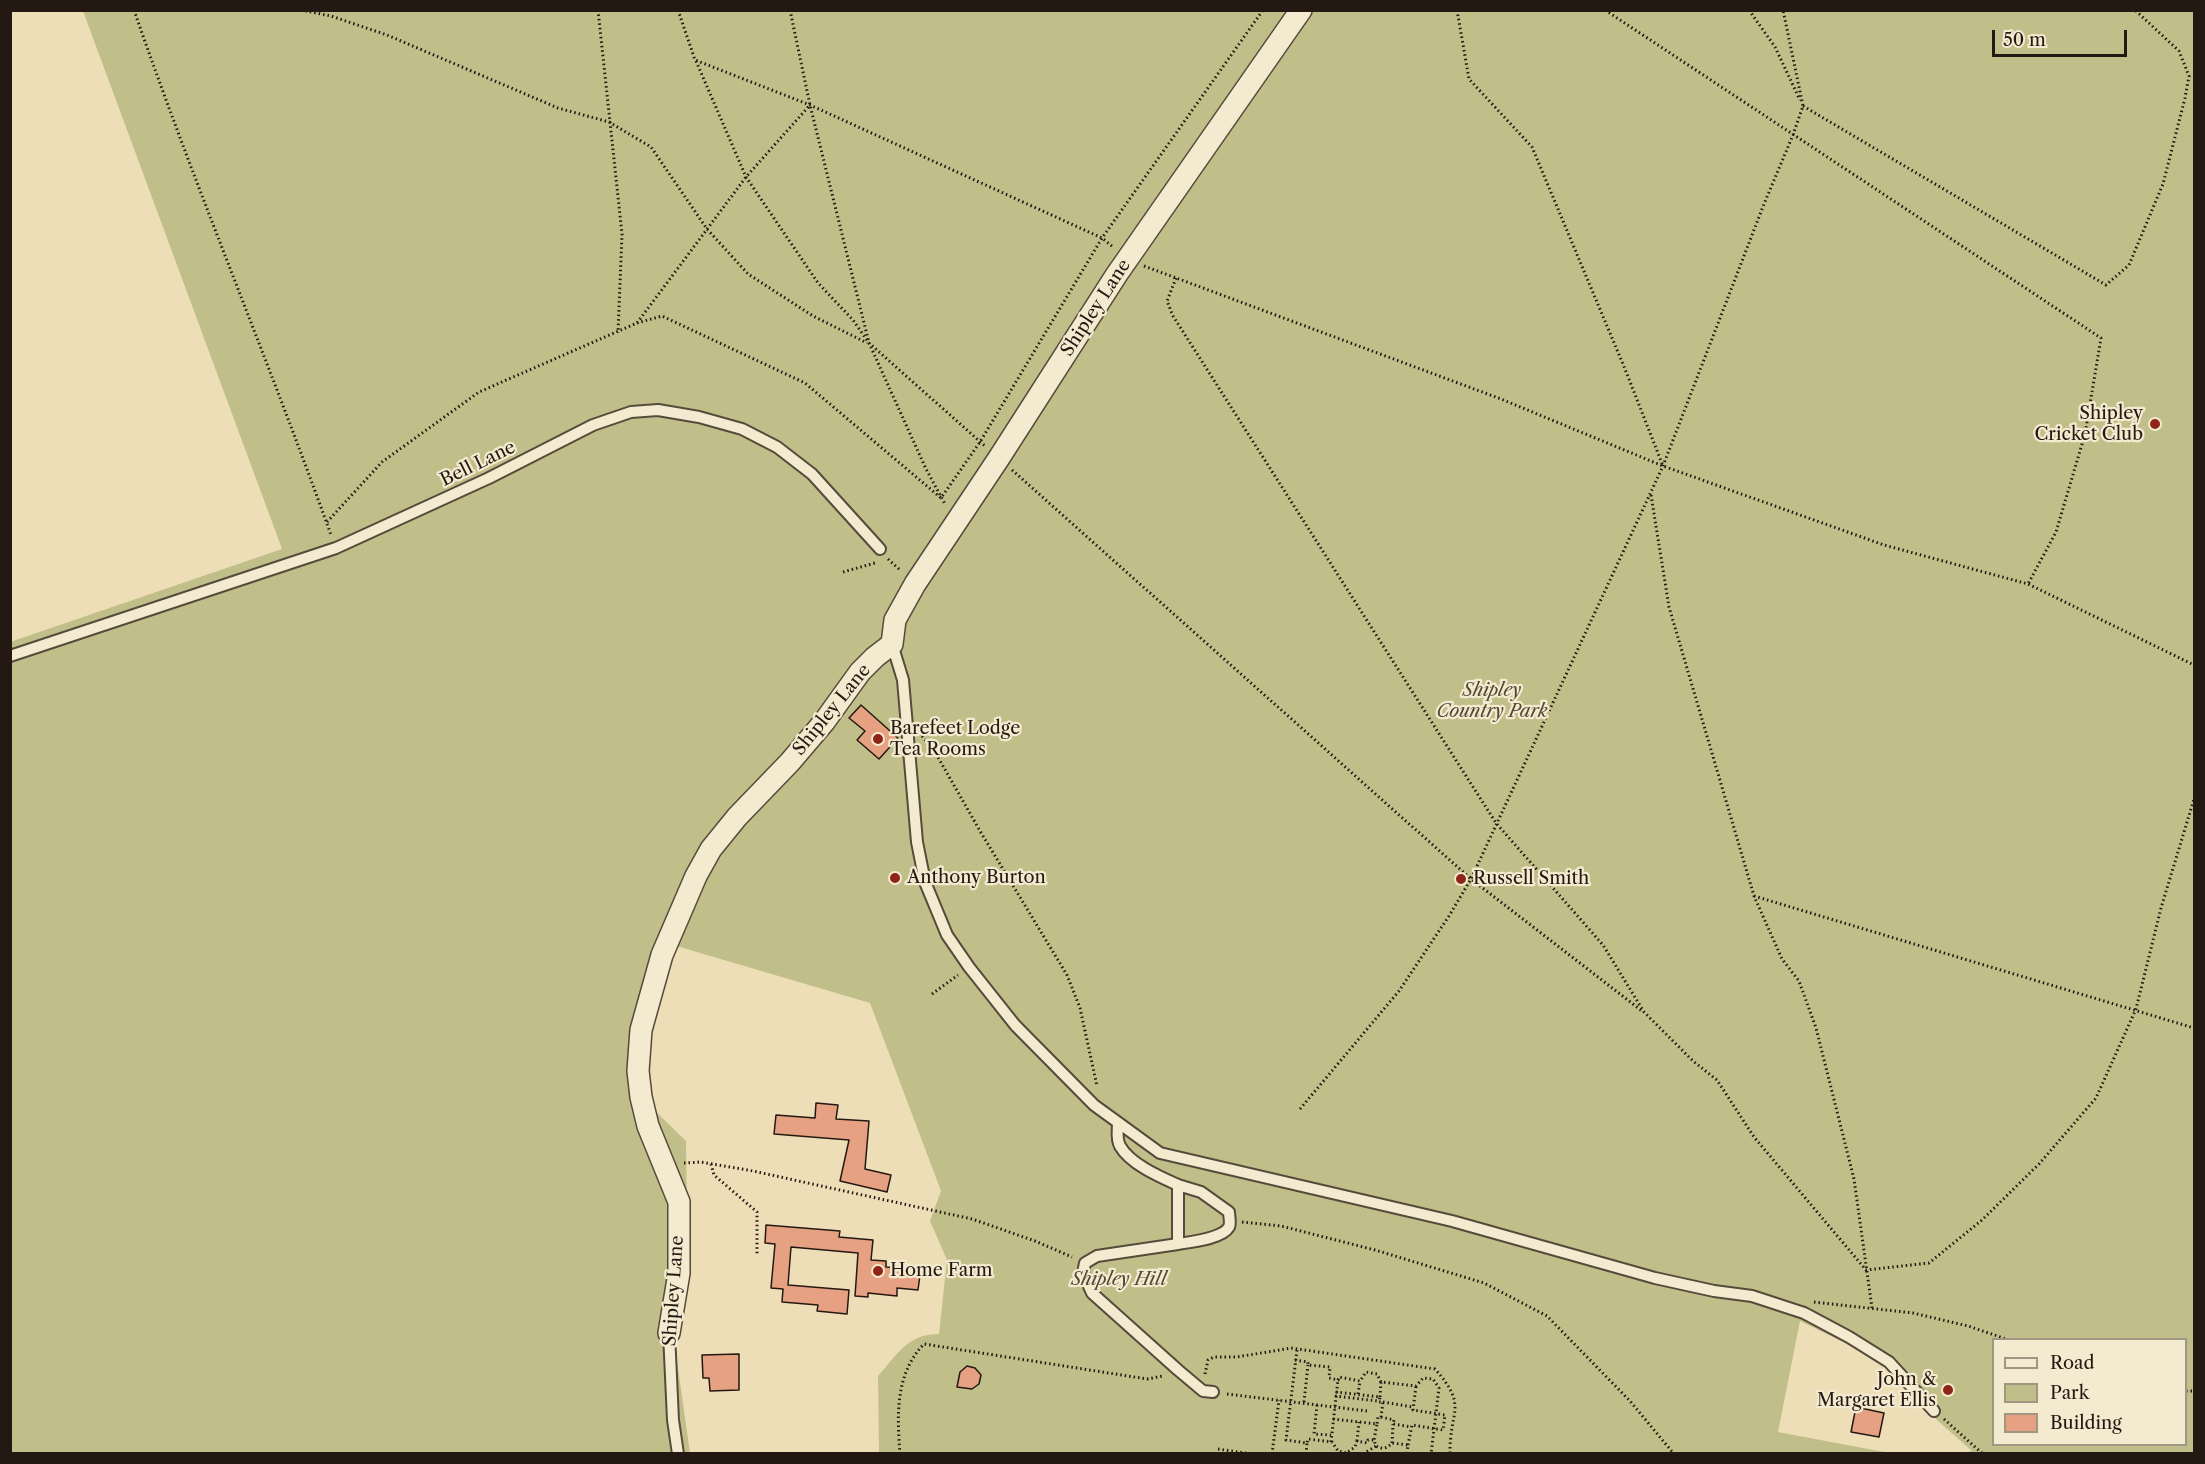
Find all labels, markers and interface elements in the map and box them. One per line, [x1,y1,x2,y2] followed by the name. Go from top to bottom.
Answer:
[1995,18,2130,56] scale bar
[2003,29,2046,51] text: 50 m
[1057,256,1135,360] street label: Shipley Lane
[2034,403,2143,446] place label: Shipley Cricket Club
[2148,417,2162,431] marker: Shipley Cricket Club
[437,437,519,491] street label: Bell Lane
[789,660,875,760] street label: Shipley Lane
[1436,680,1548,722] park label: Shipley Country Park
[890,718,1020,760] place label: Barefeet Lodge Tea Rooms
[871,732,885,746] marker: Barefeet Lodge Tea Rooms
[907,867,1046,889] place label: Anthony Burton
[1473,868,1589,890] place label: Russell Smith
[888,871,902,885] marker: Anthony Burton
[1454,872,1468,886] marker: Russell Smith
[659,1235,689,1347] street label: Shipley Lane
[890,1260,993,1282] place label: Home Farm
[871,1264,885,1278] marker: Home Farm
[1071,1269,1167,1291] park label: Shipley Hill
[1992,1338,2187,1446] legend
[2050,1352,2095,1374] text: Road
[1817,1369,1936,1412] place label: John & Margaret Ellis
[2050,1382,2089,1404] text: Park
[1941,1383,1955,1397] marker: John & Margaret Ellis
[2050,1412,2122,1434] text: Building

